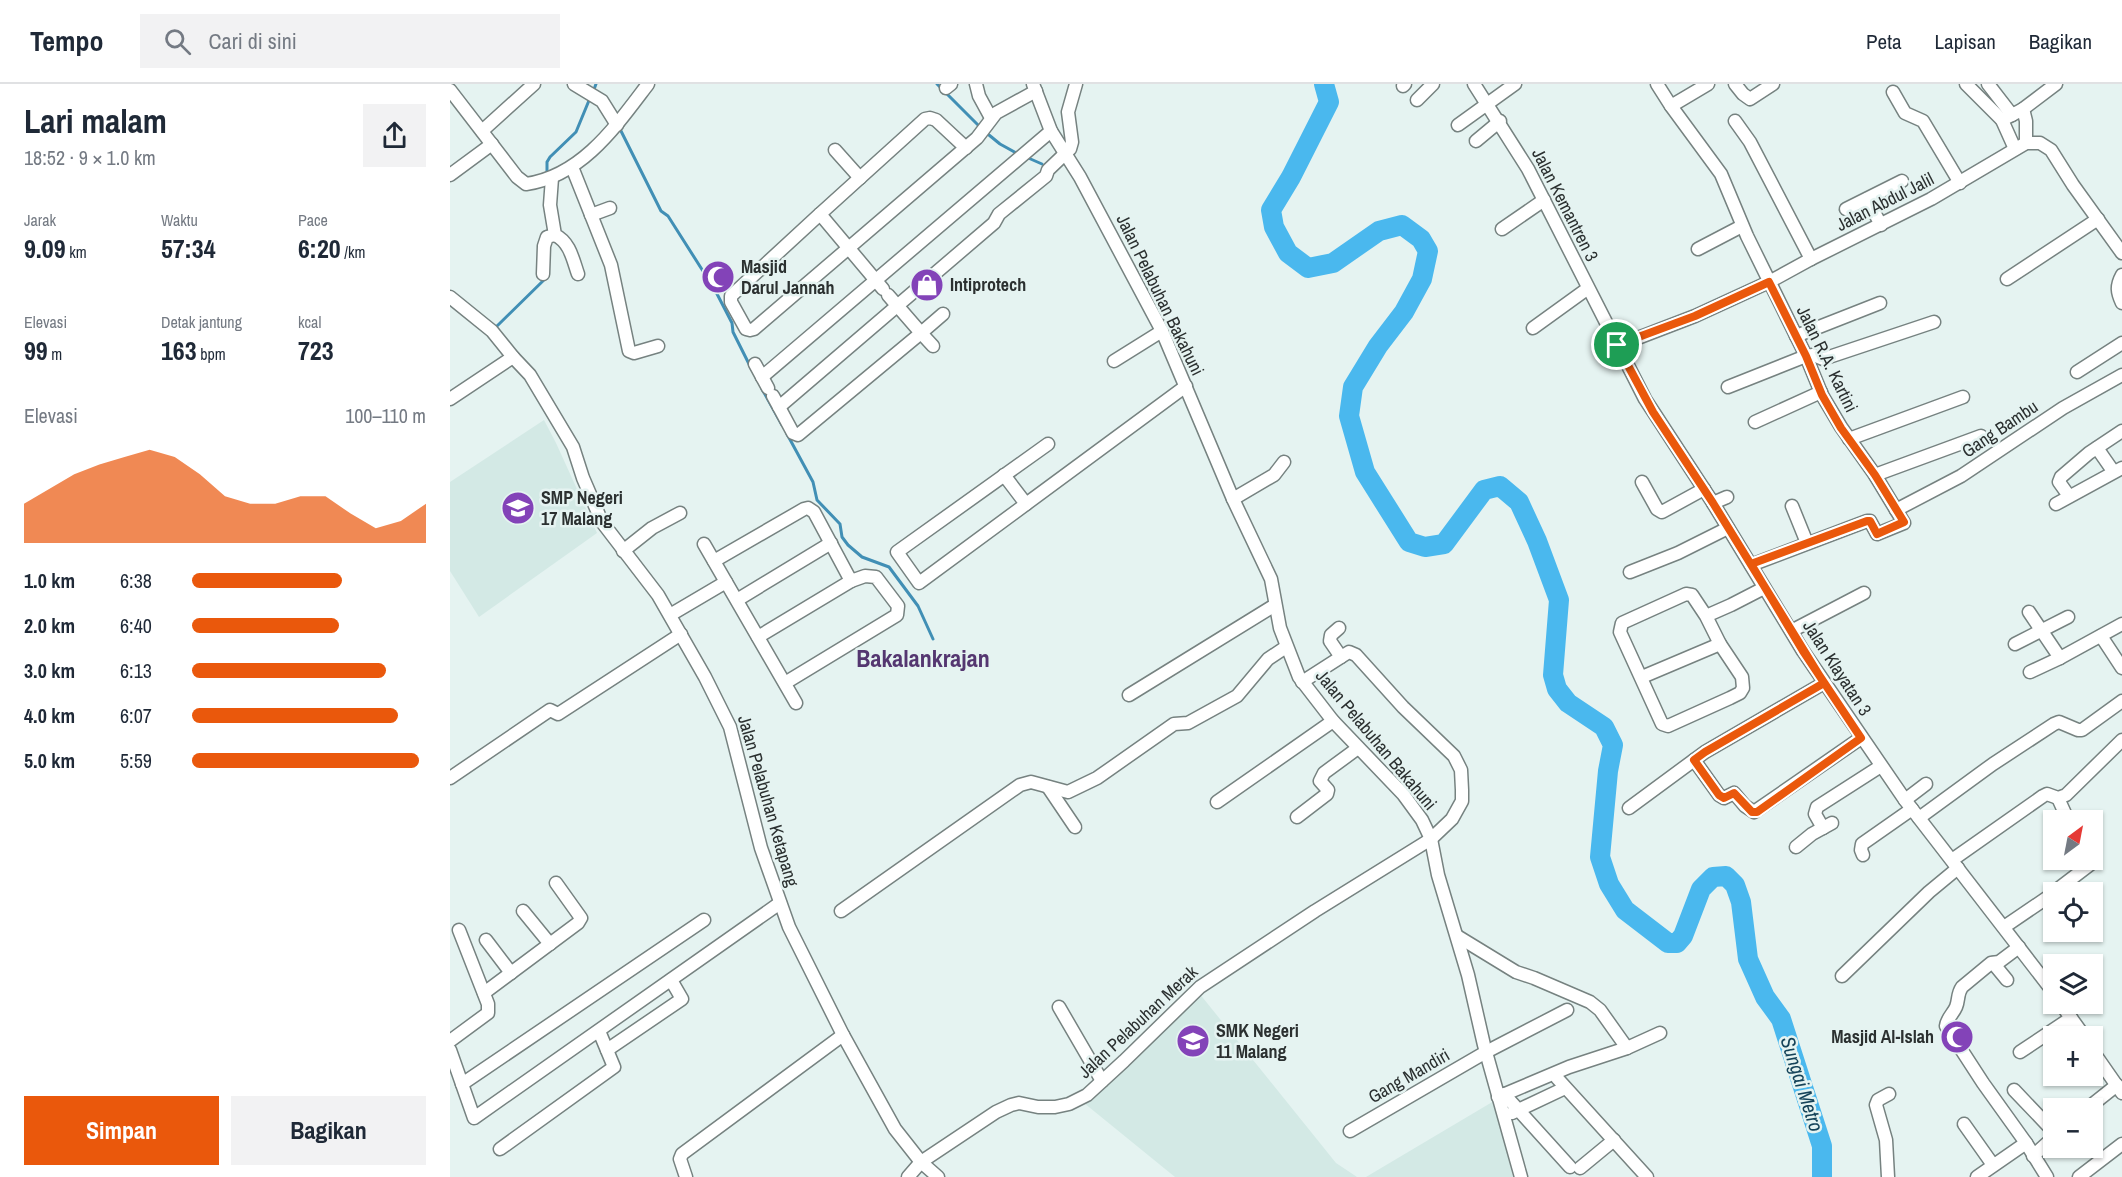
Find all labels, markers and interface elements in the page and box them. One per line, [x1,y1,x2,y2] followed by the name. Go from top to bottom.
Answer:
[140,14,560,68] search box
[30,22,104,60] text: Tempo
[161,25,194,58] icon: search
[209,26,297,56] text: Cari di sini
[1866,27,1902,56] text: Peta
[1935,27,1996,56] text: Lapisan
[2029,27,2092,56] text: Bagikan
[24,99,167,143] text: Lari malam
[363,104,426,167] button: share
[24,144,156,171] text: 18:52 · 9 × 1.0 km
[1526,144,1605,266] street label: Jalan Kemantren 3
[1832,166,1938,237] street label: Jalan Abdul Jalil
[24,209,56,231] text: Jarak
[161,209,198,231] text: Waktu
[298,209,328,231] text: Pace
[1111,210,1210,380] street label: Jalan Pelabuhan Bakahuni
[24,231,66,266] text: 9.09
[161,231,216,266] text: 57:34
[298,231,341,266] text: 6:20
[66,241,87,263] text: km
[341,241,365,263] text: /km
[741,254,835,300] place label: Masjid Darul Jannah
[700,259,736,295] mosque icon: Masjid Darul Jannah
[909,267,945,303] shop icon: Intiprotech
[950,272,1026,297] place label: Intiprotech
[1791,301,1864,416] street label: Jalan R.A. Kartini
[24,311,67,333] text: Elevasi
[161,311,242,333] text: Detak jantung
[298,311,321,333] text: kcal
[1591,319,1642,370] pin
[1600,328,1633,361] icon: arrive
[24,333,48,368] text: 99
[161,333,197,368] text: 163
[298,333,334,368] text: 723
[48,343,62,365] text: m
[197,343,226,365] text: bpm
[1957,394,2043,463] street label: Gang Bambu
[24,402,78,429] text: Elevasi
[345,402,426,429] text: 100–110 m
[541,485,623,531] place label: SMP Negeri 17 Malang
[500,490,536,526] school or university icon: SMP Negeri 17 Malang
[24,567,75,594] text: 1.0 km
[120,567,152,594] text: 6:38
[24,612,75,639] text: 2.0 km
[120,612,152,639] text: 6:40
[1797,615,1878,720] street label: Jalan Klayatan 3
[856,642,990,674] district label: Bakalankrajan
[24,657,75,684] text: 3.0 km
[120,657,152,684] text: 6:13
[1310,664,1443,815] street label: Jalan Pelabuhan Bakahuni
[24,702,75,729] text: 4.0 km
[120,702,152,729] text: 6:07
[732,712,805,890] street label: Jalan Pelabuhan Ketapang
[24,747,75,774] text: 5.0 km
[120,747,152,774] text: 5:59
[2043,810,2103,870] north arrow
[2043,810,2103,1158] map controls
[2043,882,2103,942] button: locate
[2043,954,2103,1014] button: layers
[1072,959,1203,1084] street label: Jalan Pelabuhan Merak
[1216,1018,1299,1064] place label: SMK Negeri 11 Malang
[1939,1019,1975,1055] mosque icon: Masjid Al-Islah
[1175,1023,1211,1059] school or university icon: SMK Negeri 11 Malang
[1831,1024,1934,1049] place label: Masjid Al-Islah
[2043,1026,2103,1086] button: +
[1774,1033,1831,1135] water label: Sungai Metro
[1363,1042,1454,1109] street label: Gang Mandiri
[24,1096,219,1165] button: Simpan
[231,1096,426,1165] button: Bagikan
[2043,1098,2103,1158] button: −

